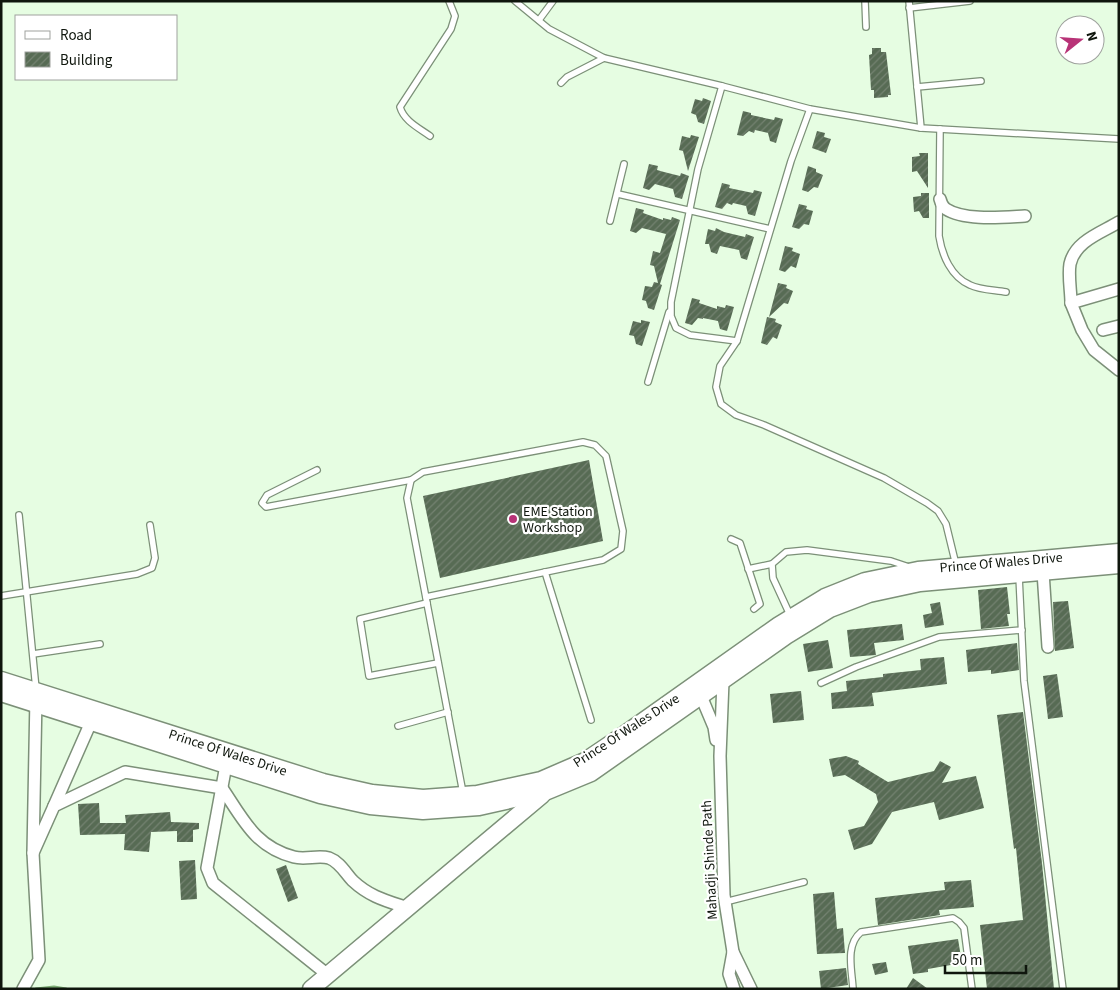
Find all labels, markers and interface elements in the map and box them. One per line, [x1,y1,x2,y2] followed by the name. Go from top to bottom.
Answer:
[15,15,178,80] legend
[1055,15,1105,65] north arrow
[60,25,92,46] text: Road
[1081,29,1102,44] text: N
[60,50,113,71] text: Building
[523,502,593,538] place label: EME Station Workshop
[507,513,519,525] marker: EME Station Workshop
[939,548,1063,578] street label: Prince Of Wales Drive
[569,689,684,773] street label: Prince Of Wales Drive
[166,724,289,782] street label: Prince Of Wales Drive
[697,800,723,920] street label: Mahadji Shinde Path
[945,942,1026,974] scale bar
[952,950,982,971] text: 50 m

